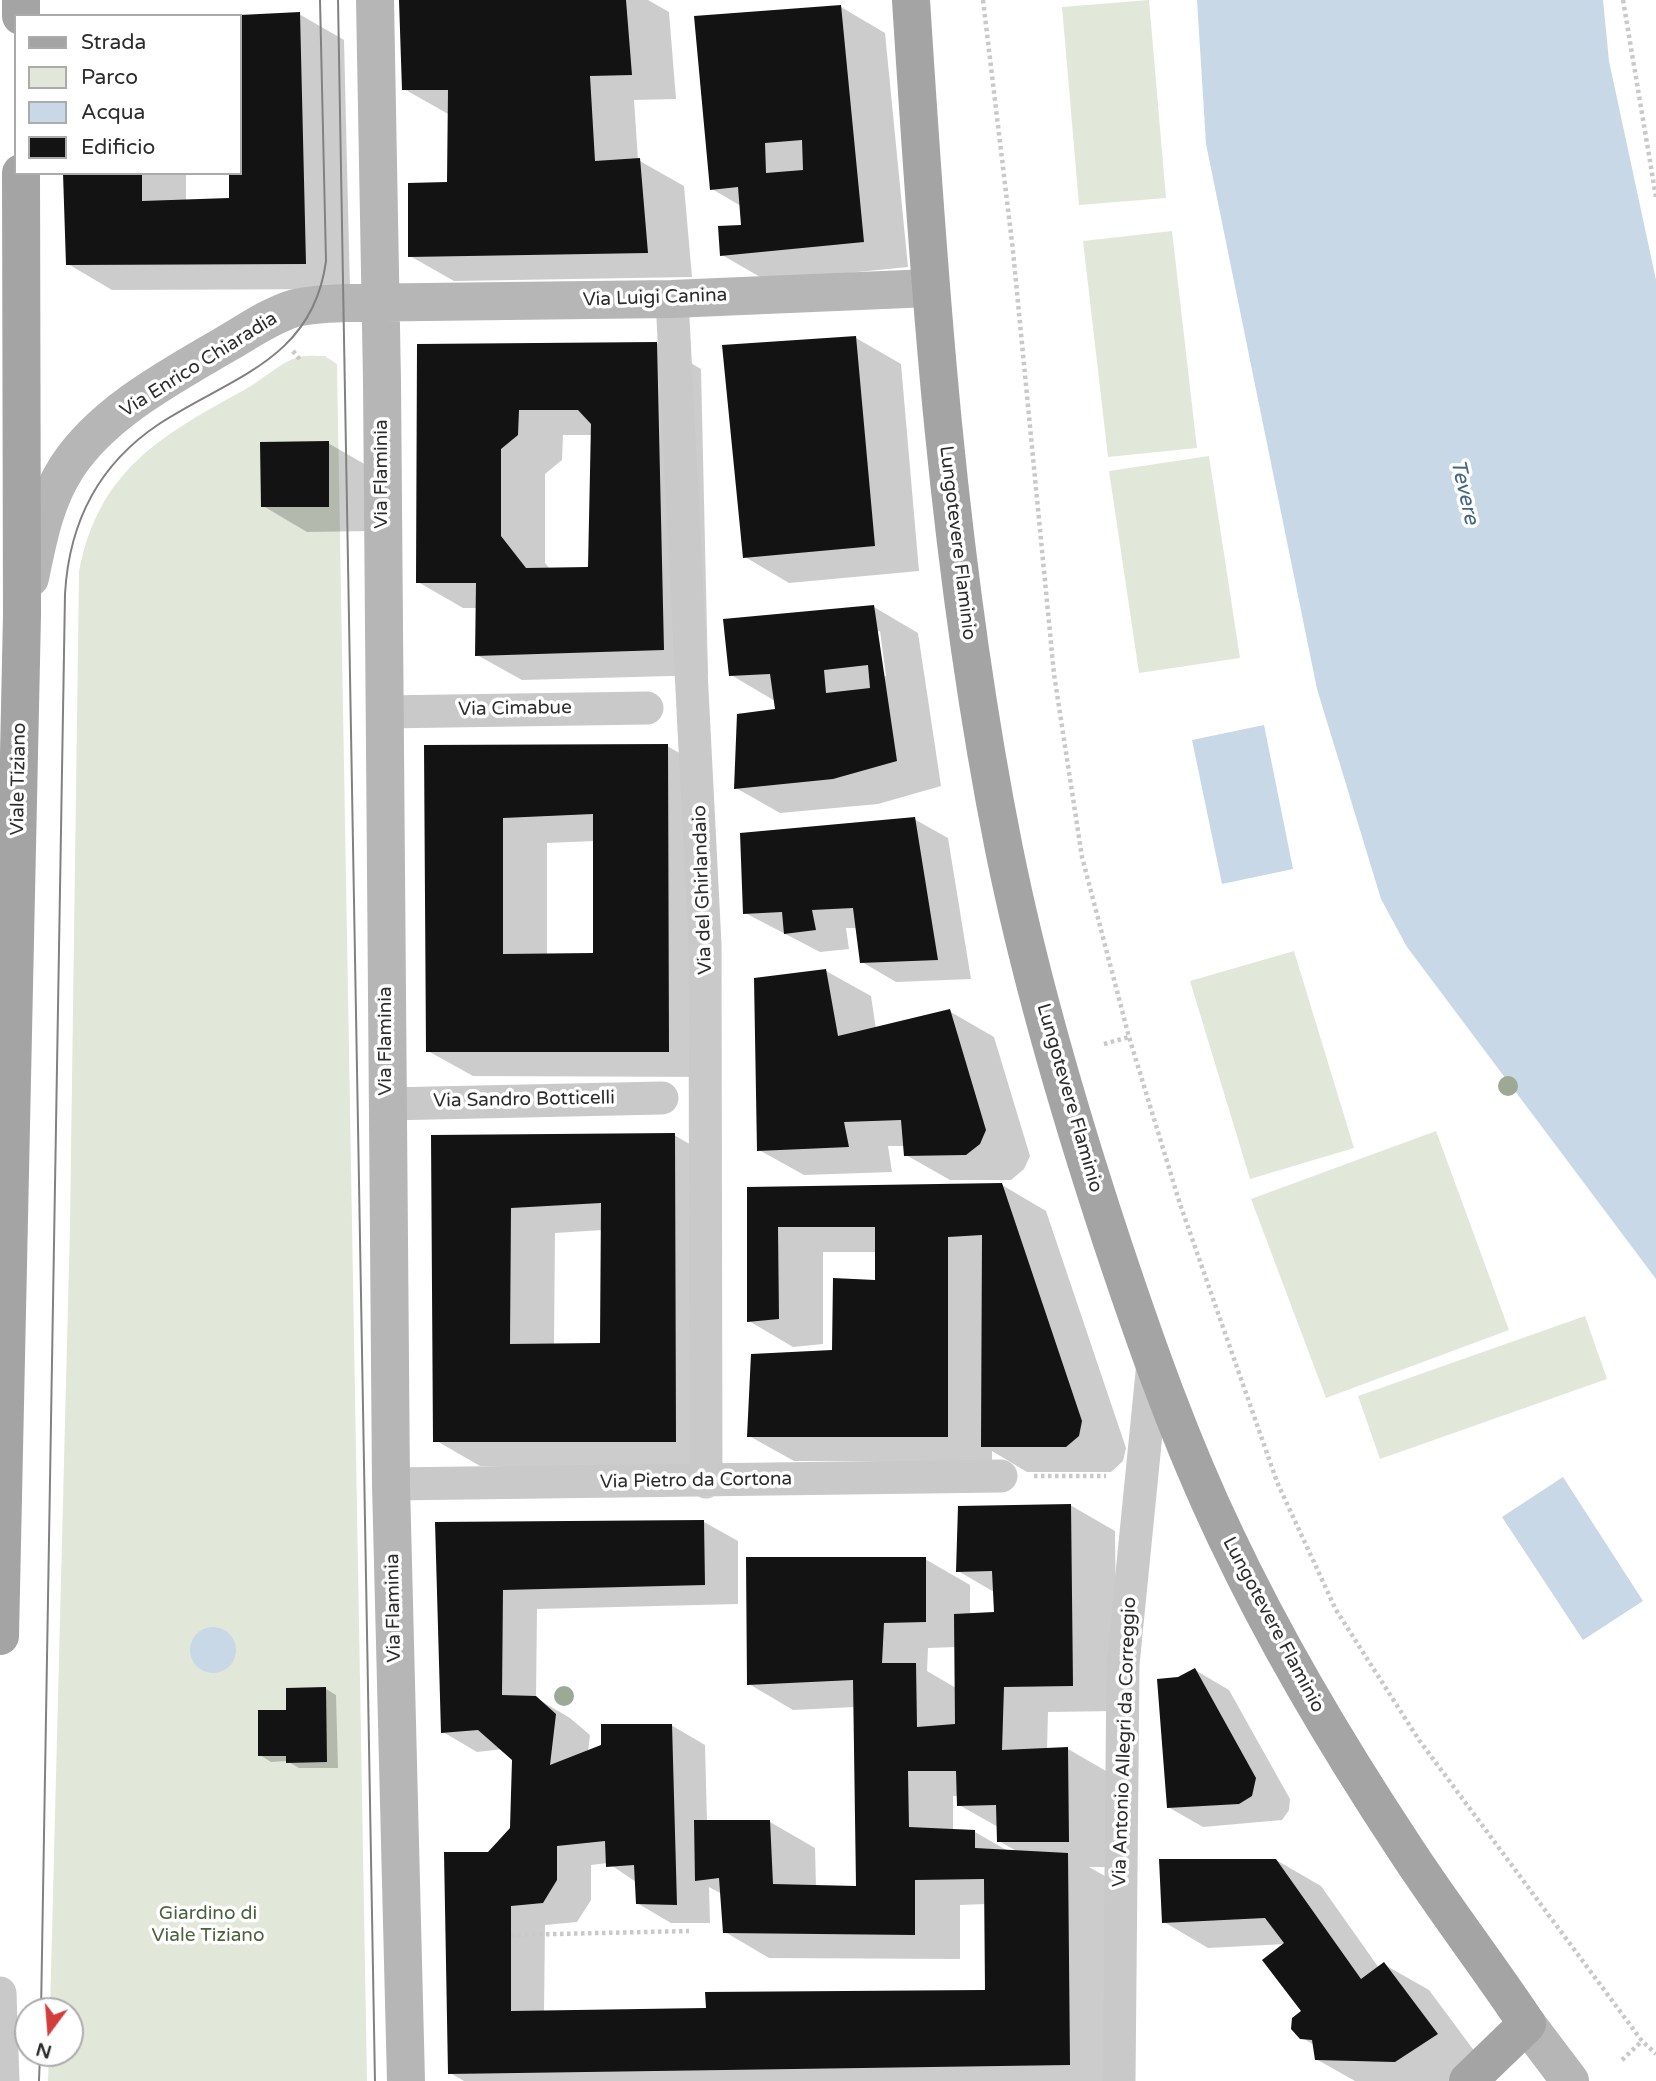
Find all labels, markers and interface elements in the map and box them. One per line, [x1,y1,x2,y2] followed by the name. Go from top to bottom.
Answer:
[14,14,242,175] legend
[81,30,146,55] text: Strada
[81,65,138,90] text: Parco
[81,100,145,125] text: Acqua
[81,135,155,160] text: Edificio
[582,284,728,312] street label: Via Luigi Canina
[116,307,282,423] street label: Via Enrico Chiaradia
[371,419,393,529] street label: Via Flaminia
[934,445,980,641] street label: Lungotevere Flaminio
[1444,457,1484,527] water label: Tevere
[458,697,572,721] street label: Via Cimabue
[7,722,31,836] street label: Viale Tiziano
[689,805,717,975] street label: Via del Ghirlandaio
[375,986,397,1096] street label: Via Flaminia
[1031,1001,1107,1195] street label: Lungotevere Flaminio
[433,1087,615,1113] street label: Via Sandro Botticelli
[600,1468,792,1494] street label: Via Pietro da Cortona
[1217,1533,1329,1717] street label: Lungotevere Flaminio
[382,1553,406,1663] street label: Via Flaminia
[1109,1596,1141,1888] street label: Via Antonio Allegri da Correggio
[152,1903,264,1947] park label: Giardino di Viale Tiziano
[14,1997,84,2067] north arrow
[33,2038,54,2063] text: N

